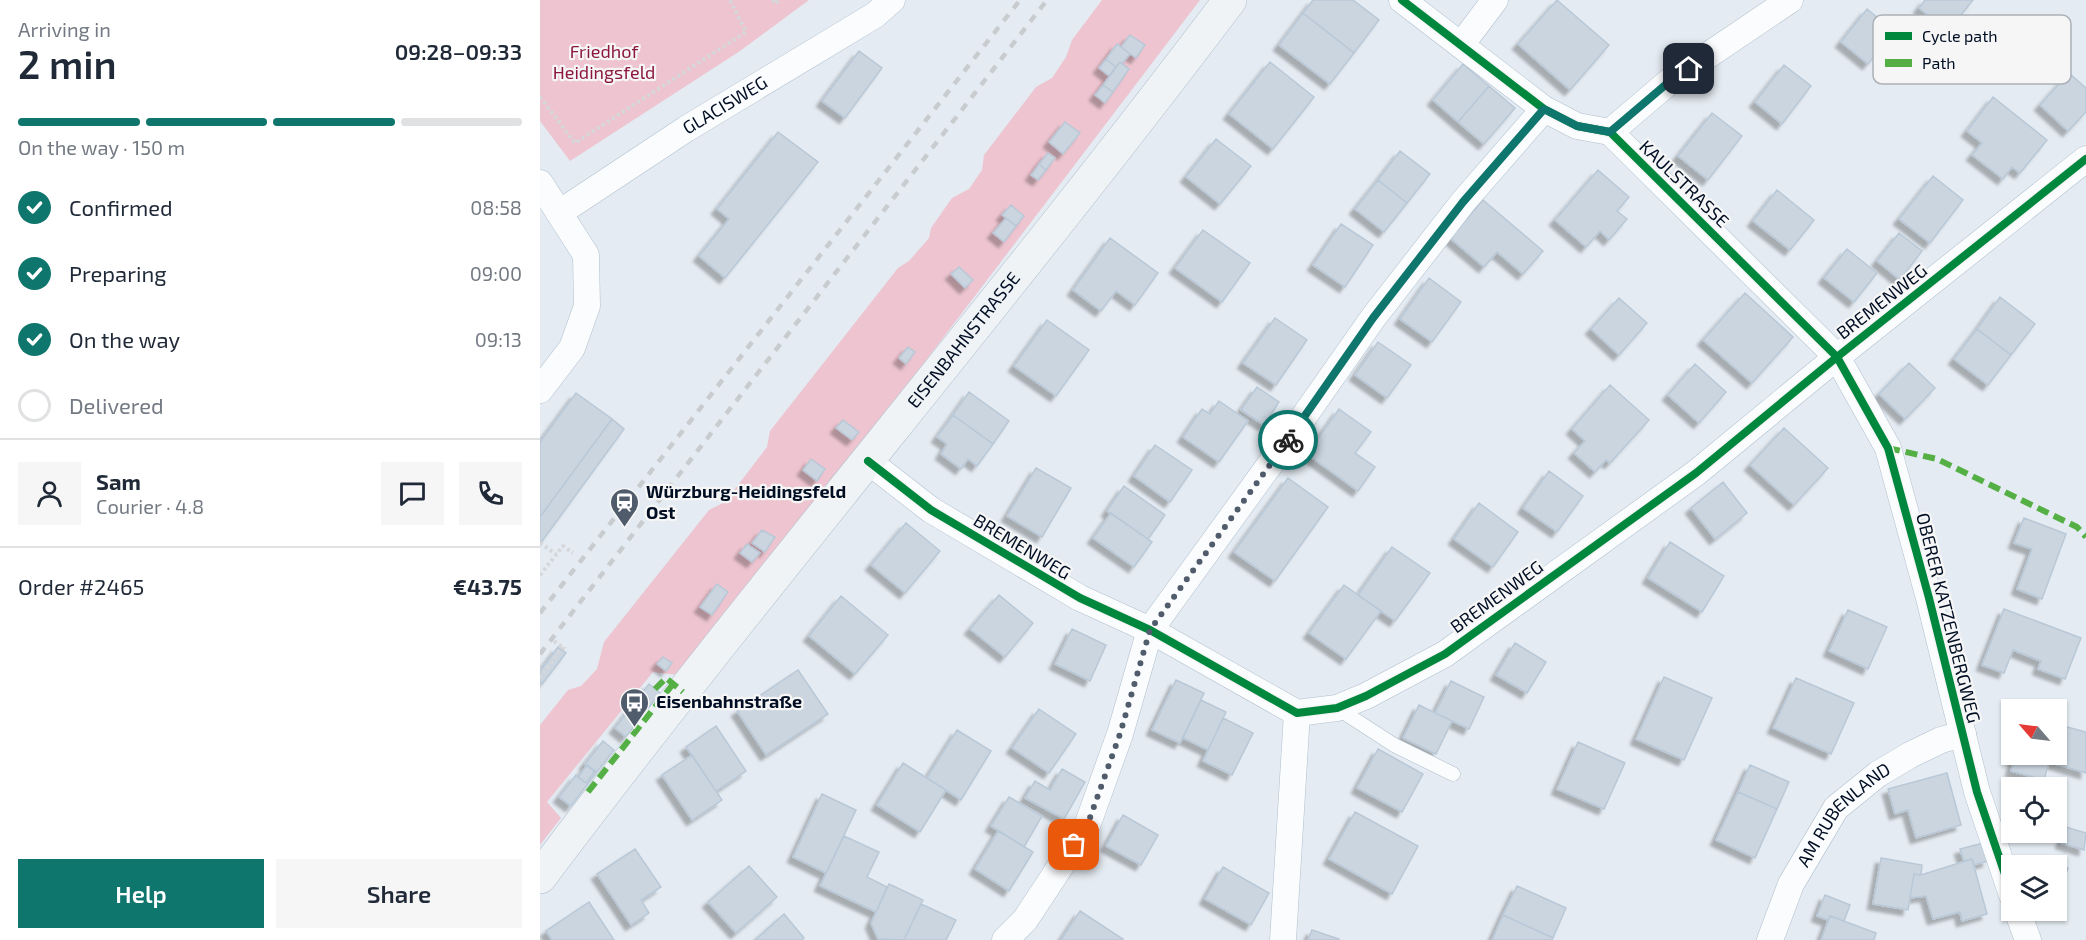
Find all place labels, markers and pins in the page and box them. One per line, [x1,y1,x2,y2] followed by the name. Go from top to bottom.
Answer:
[1663,43,1714,94] pin
[646,480,846,523] place label: Würzburg-Heidingsfeld Ost
[609,486,641,528] station icon: Würzburg-Heidingsfeld Ost
[619,686,651,728] bus stop icon: Eisenbahnstraße
[656,690,802,712] place label: Eisenbahnstraße
[1048,819,1099,870] pin

